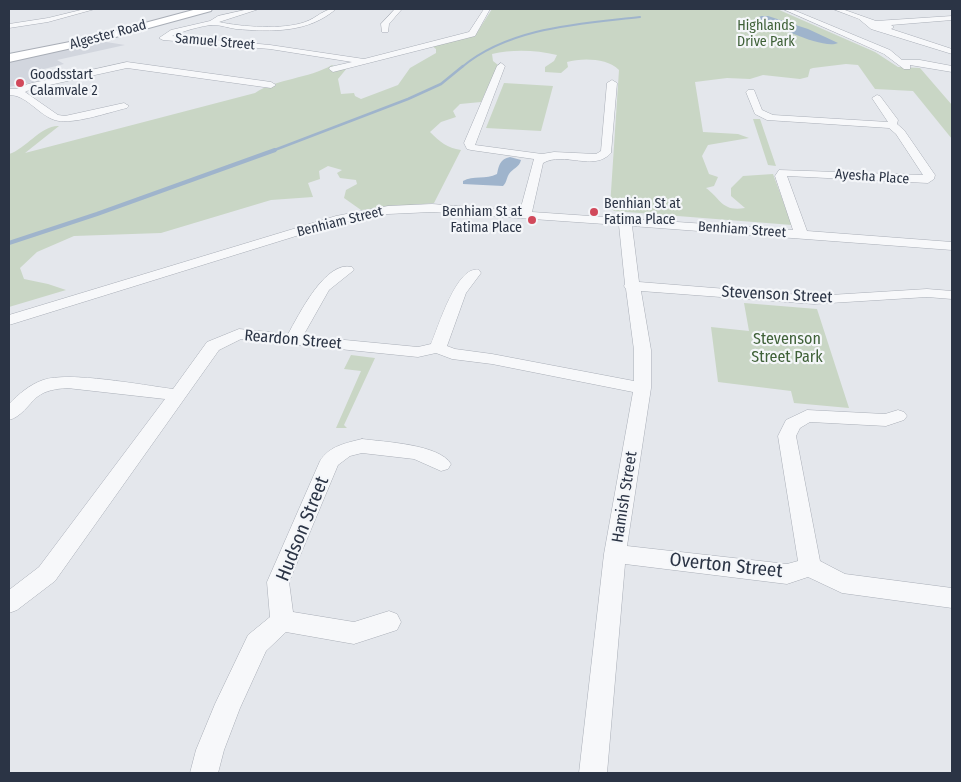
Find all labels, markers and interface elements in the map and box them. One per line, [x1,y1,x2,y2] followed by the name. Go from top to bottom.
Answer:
[68,17,148,53] street label: Algester Road
[737,18,795,50] park label: Highlands Drive Park
[174,30,256,54] street label: Samuel Street
[30,67,98,100] place label: Goodsstart Calamvale 2
[14,77,26,89] marker: Goodsstart Calamvale 2
[834,166,910,188] street label: Ayesha Place
[604,196,681,228] place label: Benhian St at Fatima Place
[295,203,385,241] street label: Benhiam Street
[442,204,522,236] place label: Benhiam St at Fatima Place
[588,206,600,218] marker: Benhian St at Fatima Place
[526,214,538,226] marker: Benhiam St at Fatima Place
[697,219,787,241] street label: Benhiam Street
[721,283,833,307] street label: Stevenson Street
[243,326,343,354] street label: Reardon Street
[751,330,823,368] park label: Stevenson Street Park
[608,450,642,544] street label: Hamish Street
[272,473,334,585] street label: Hudson Street
[668,549,784,583] street label: Overton Street

